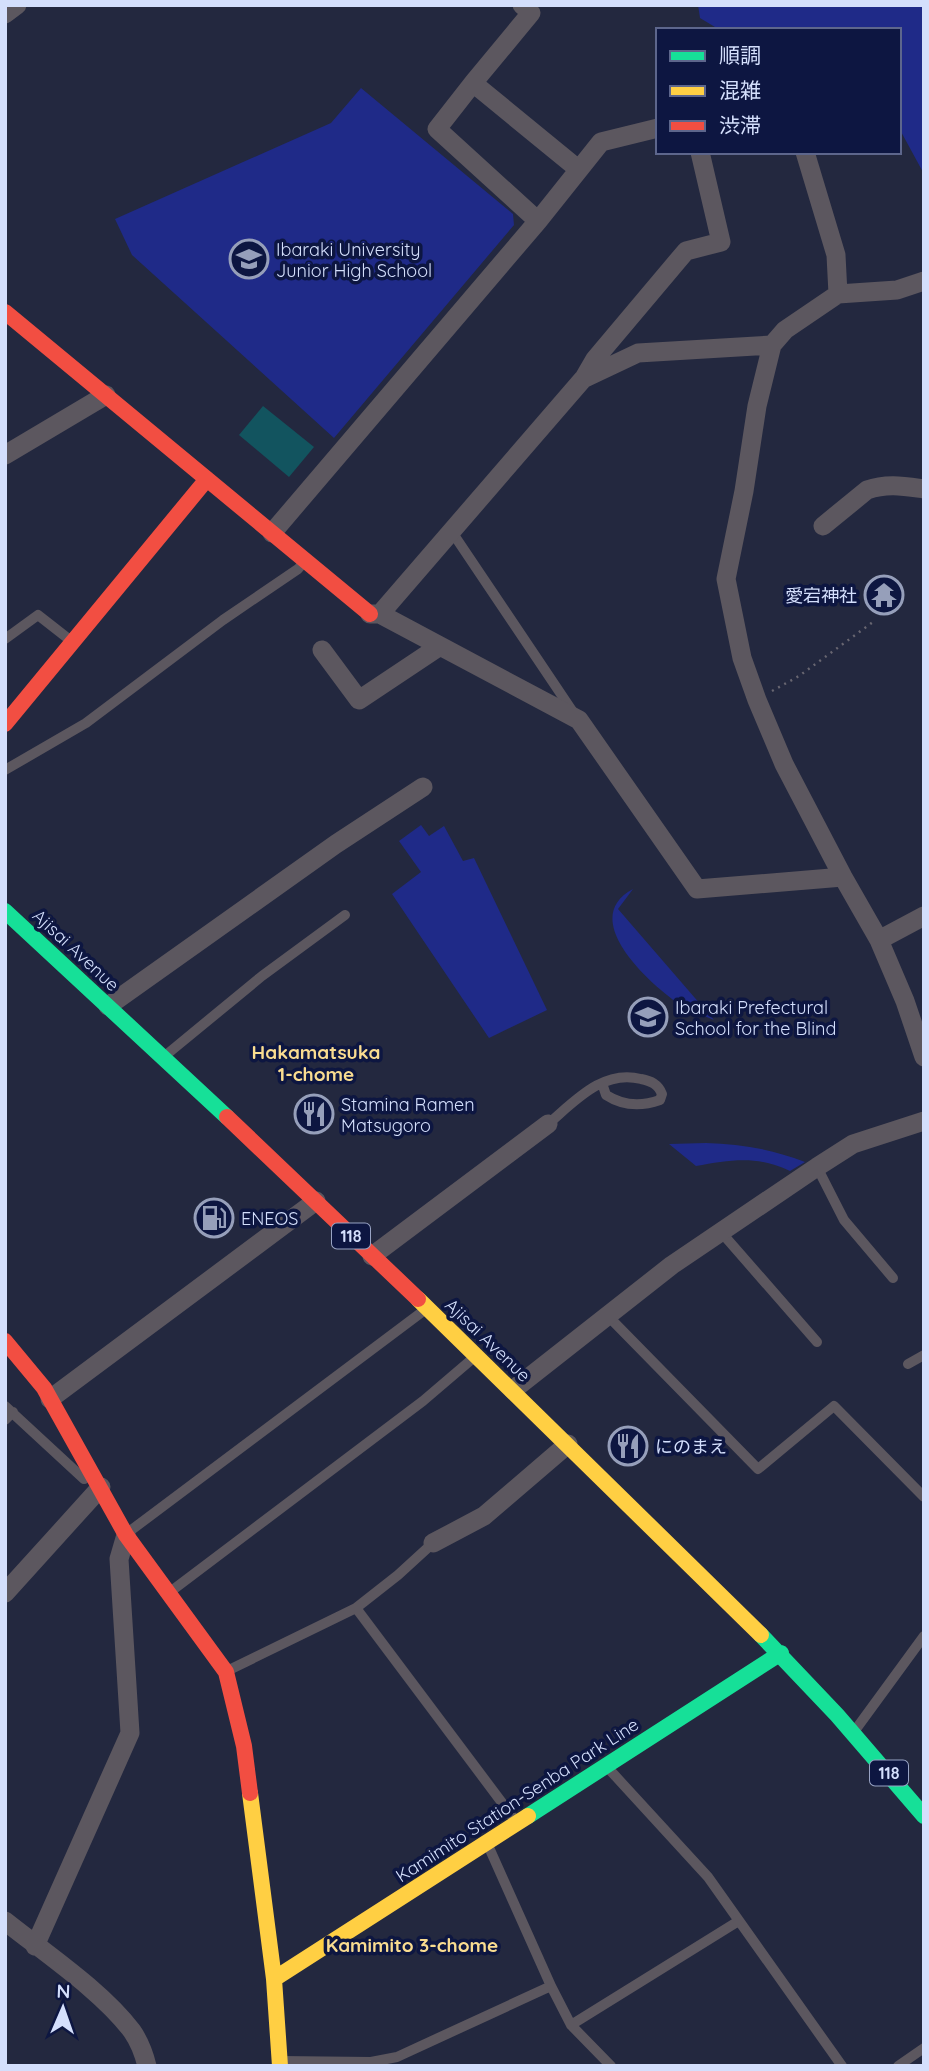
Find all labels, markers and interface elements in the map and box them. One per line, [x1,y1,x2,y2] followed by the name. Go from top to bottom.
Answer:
[656,28,901,154] legend
[719,42,761,68] text: 順調
[719,77,761,103] text: 混雑
[719,112,761,138] text: 渋滞
[228,238,270,280] school or university icon: Ibaraki University Junior High School
[276,238,432,282] place label: Ibaraki University Junior High School
[863,574,905,616] temple icon: 愛宕神社
[785,584,857,607] place label: 愛宕神社
[28,904,124,996] street label: Ajisai Avenue
[627,996,669,1038] school or university icon: Ibaraki Prefectural School for the Blind
[675,996,836,1040] place label: Ibaraki Prefectural School for the Blind
[252,1040,380,1086] district label: Hakamatsuka 1-chome
[293,1093,335,1135] restaurant icon: Stamina Ramen Matsugoro
[341,1093,475,1137] place label: Stamina Ramen Matsugoro
[193,1197,235,1239] fuel station icon: ENEOS
[241,1207,298,1230] place label: ENEOS
[332,1224,370,1248] road number: 118
[440,1293,536,1387] street label: Ajisai Avenue
[607,1425,649,1467] restaurant icon: にのまえ
[655,1435,727,1458] place label: にのまえ
[391,1713,643,1887] street label: Kamimito Station-Senba Park Line
[870,1760,908,1786] road number: 118
[326,1933,498,1957] district label: Kamimito 3-chome
[28,1973,98,2043] north arrow
[56,1979,71,2003] text: N

